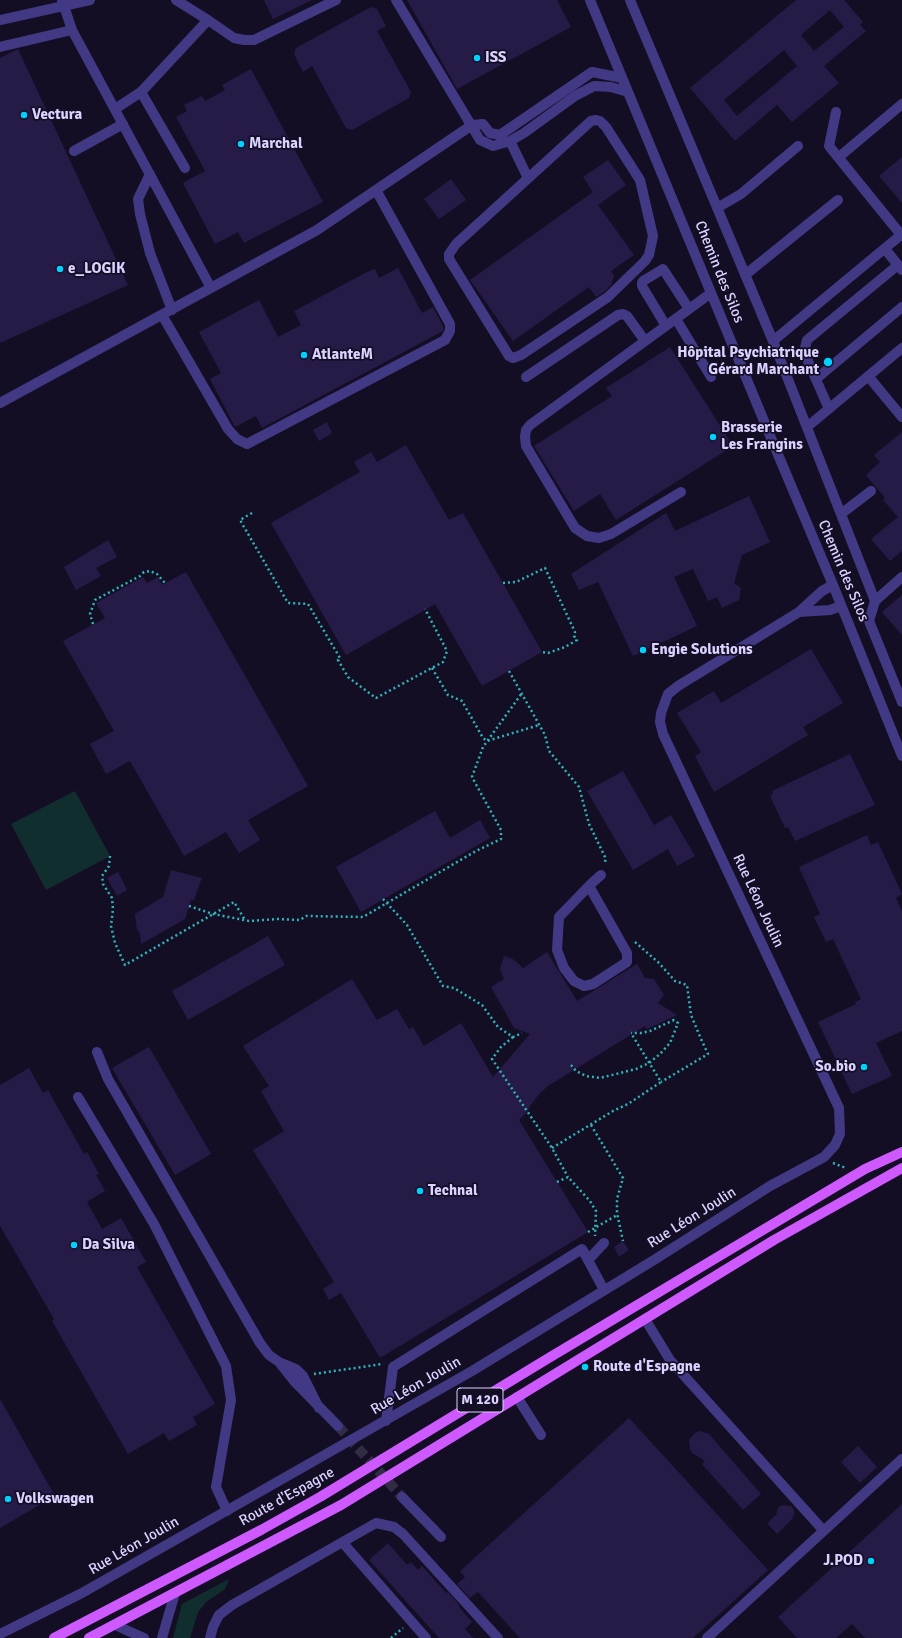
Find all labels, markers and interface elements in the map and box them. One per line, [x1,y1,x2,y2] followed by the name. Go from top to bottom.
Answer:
[485,49,506,67] place label: ISS
[472,53,482,63] marker: ISS
[32,106,82,124] place label: Vectura
[19,110,29,120] marker: Vectura
[249,135,303,153] place label: Marchal
[236,139,246,149] marker: Marchal
[690,218,748,326] street label: Chemin des Silos
[68,260,125,278] place label: e_LOGIK
[55,264,65,274] marker: e_LOGIK
[677,344,819,379] place label: Hôpital Psychiatrique Gérard Marchant
[312,346,373,364] place label: AtlanteM
[299,350,309,360] marker: AtlanteM
[822,356,834,368] marker: Hôpital Psychiatrique Gérard Marchant
[721,419,803,454] place label: Brasserie Les Frangins
[708,432,718,442] marker: Brasserie Les Frangins
[814,518,872,624] street label: Chemin des Silos
[651,641,753,659] place label: Engie Solutions
[638,645,648,655] marker: Engie Solutions
[728,851,788,951] street label: Rue Léon Joulin
[815,1058,856,1076] place label: So.bio
[859,1062,869,1072] marker: So.bio
[428,1182,478,1200] place label: Technal
[644,1184,740,1252] street label: Rue Léon Joulin
[415,1186,425,1196] marker: Technal
[82,1236,135,1254] place label: Da Silva
[69,1240,79,1250] marker: Da Silva
[368,1353,464,1419] street label: Rue Léon Joulin
[593,1358,700,1376] place label: Route d'Espagne
[580,1362,590,1372] marker: Route d'Espagne
[457,1388,503,1412] road number: M 120
[236,1463,338,1531] street label: Route d'Espagne
[16,1490,94,1508] place label: Volkswagen
[3,1494,13,1504] marker: Volkswagen
[86,1513,182,1579] street label: Rue Léon Joulin
[823,1552,863,1570] place label: J.POD
[866,1556,876,1566] marker: J.POD

